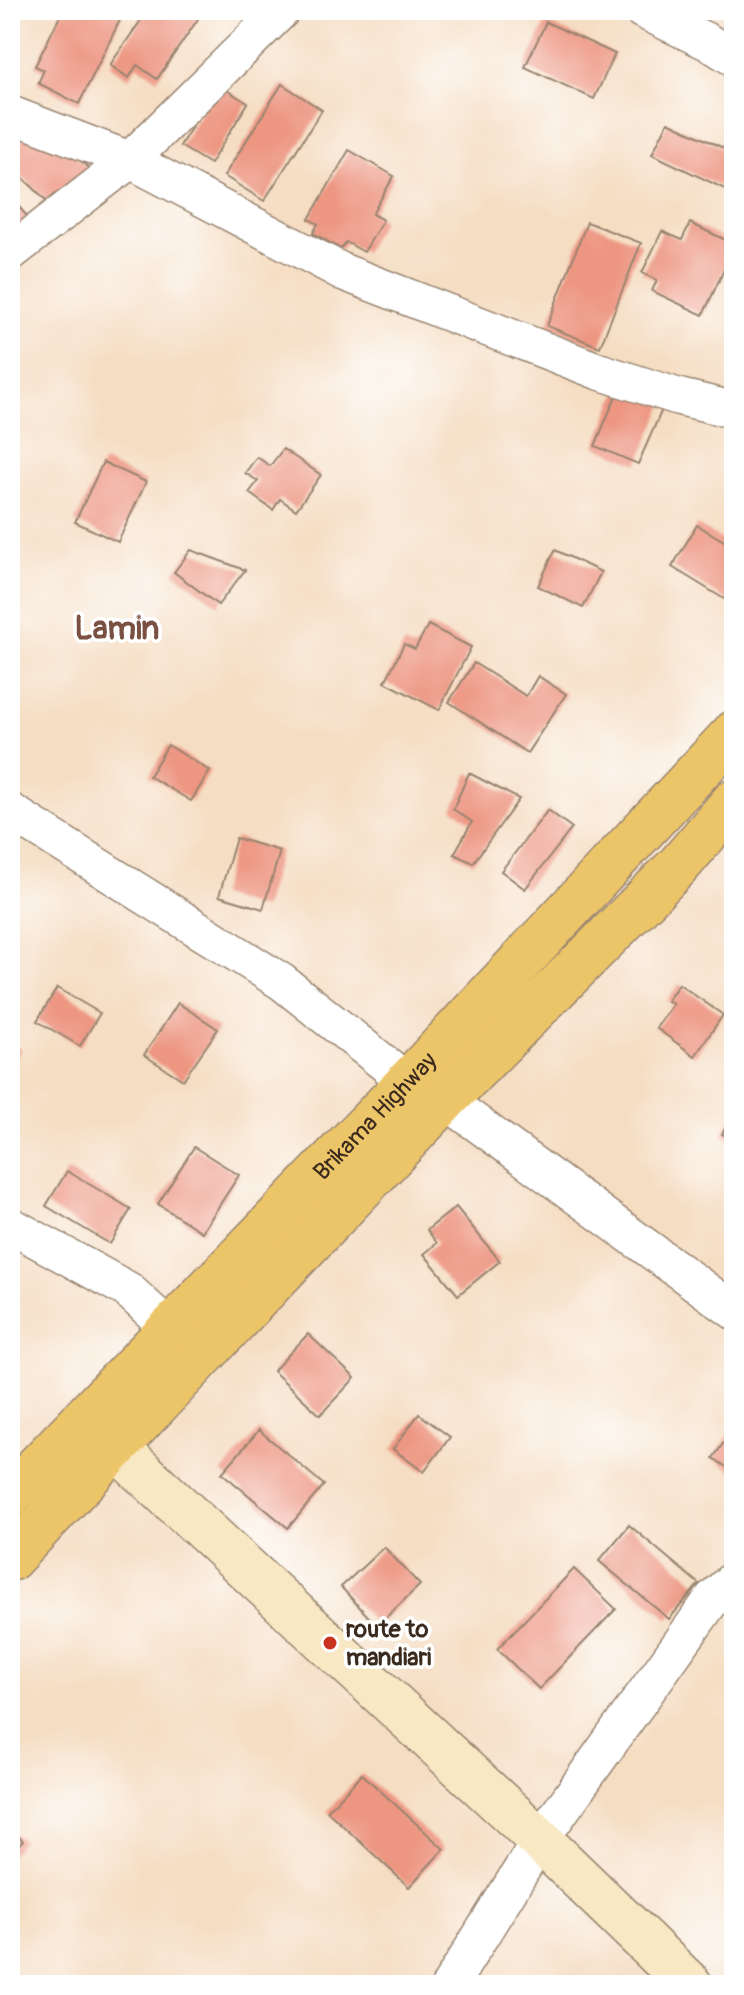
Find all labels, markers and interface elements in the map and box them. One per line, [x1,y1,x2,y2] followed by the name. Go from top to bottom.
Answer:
[75,609,159,649] district label: Lamin
[307,1046,443,1186] street label: Brikama Highway
[346,1615,431,1672] place label: route to mandiari
[321,1634,339,1652] marker: route to mandiari

